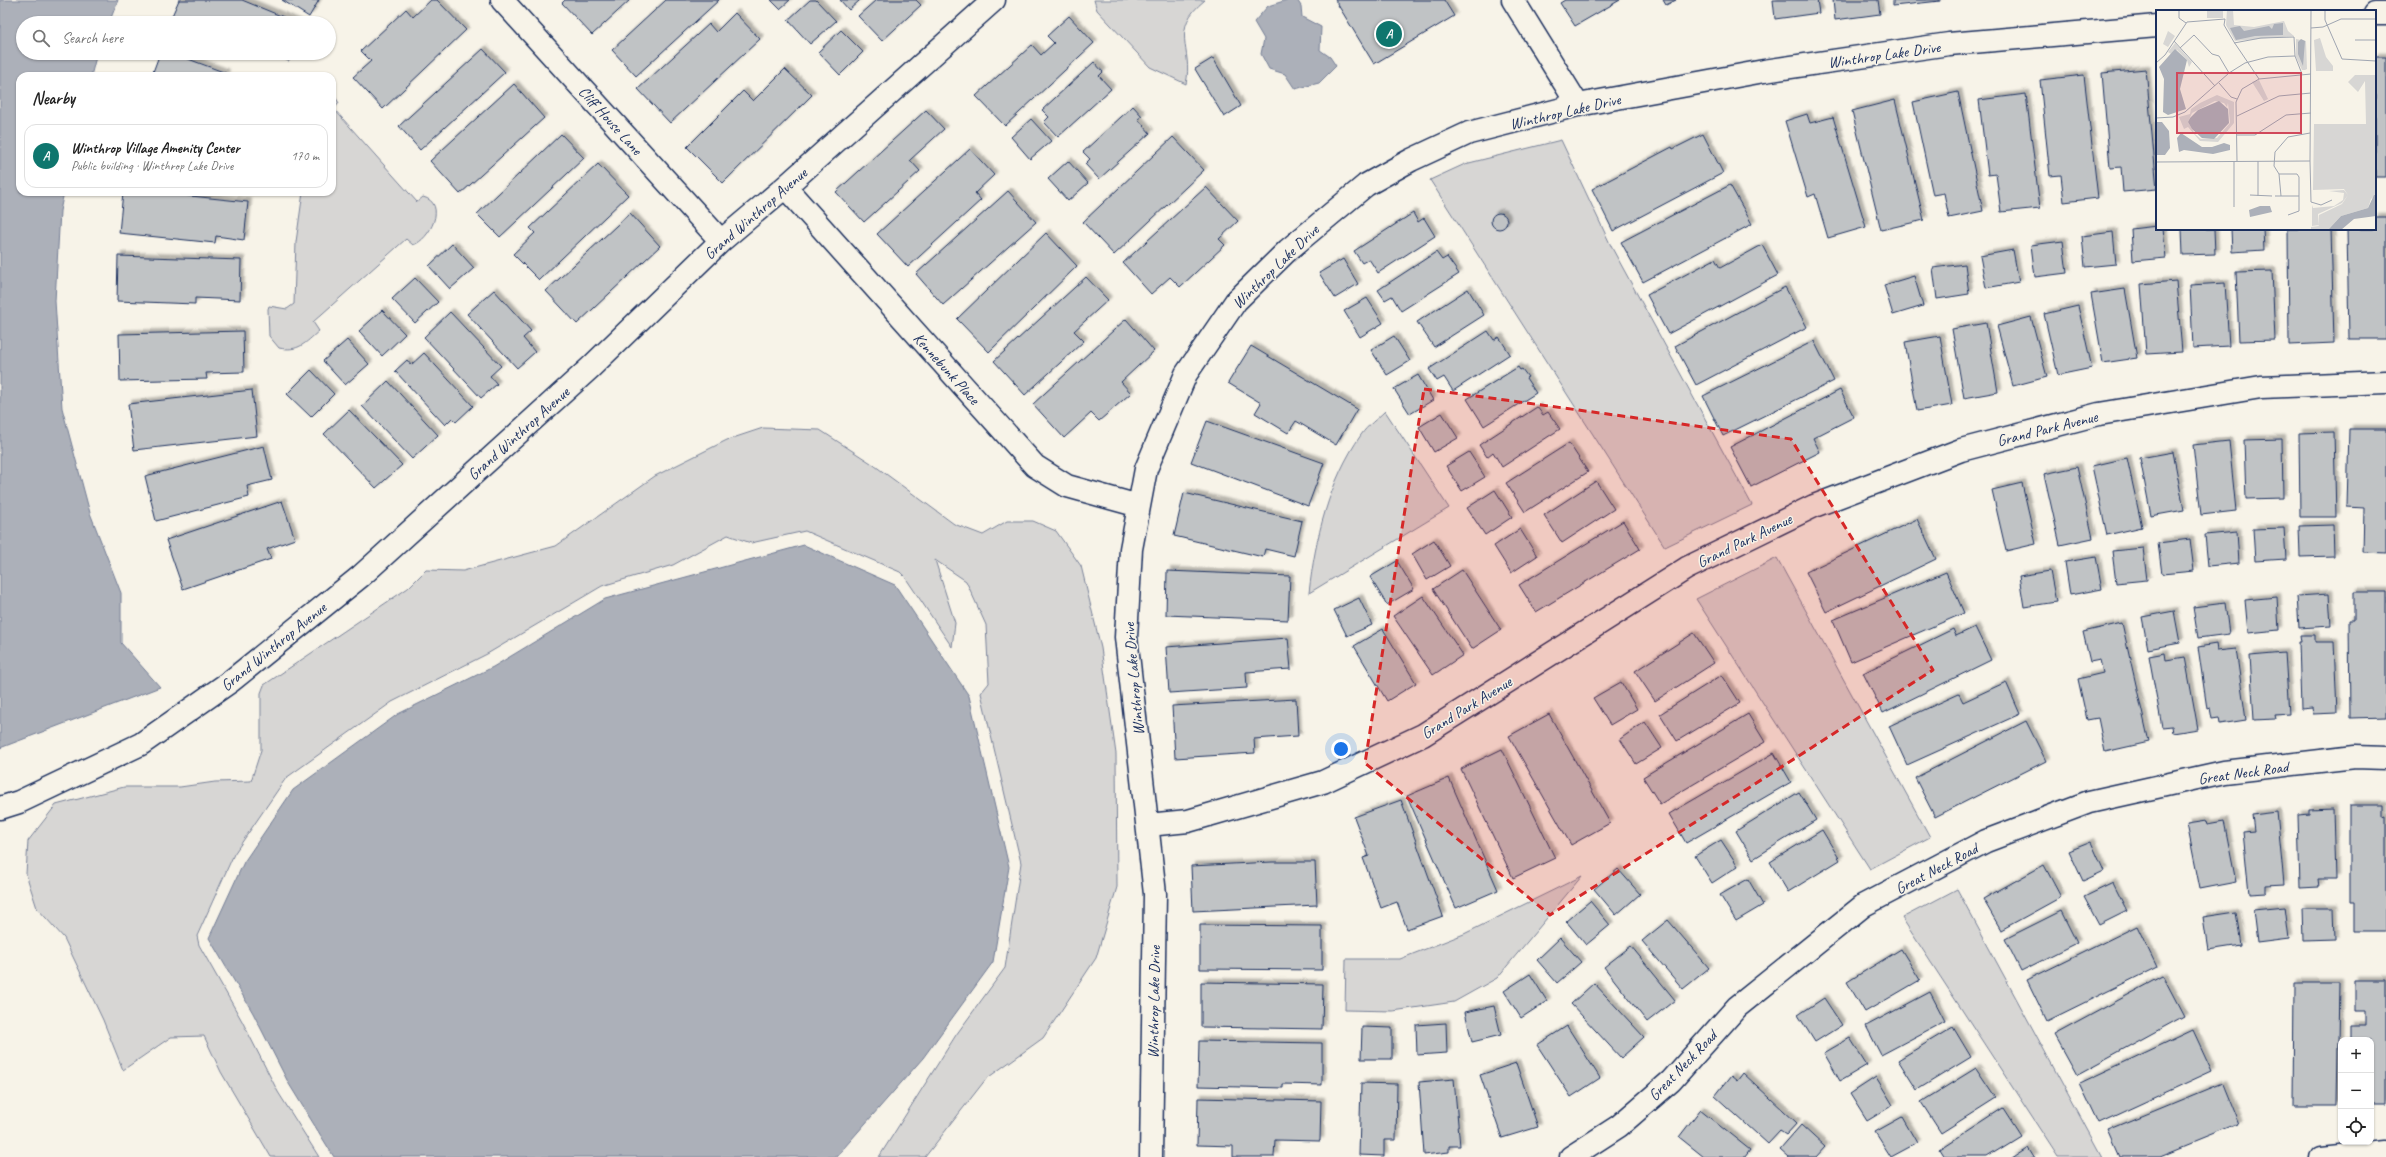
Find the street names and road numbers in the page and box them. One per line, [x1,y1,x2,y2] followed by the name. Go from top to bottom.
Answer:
[1827,37,1943,73] street label: Winthrop Lake Drive
[574,82,648,161] street label: Cliff House Lane
[1508,89,1624,134] street label: Winthrop Lake Drive
[700,162,813,264] street label: Grand Winthrop Avenue
[1228,219,1325,313] street label: Winthrop Lake Drive
[909,329,985,410] street label: Kennebunk Place
[464,382,575,485] street label: Grand Winthrop Avenue
[1995,406,2101,451] street label: Grand Park Avenue
[1694,509,1797,572] street label: Grand Park Avenue
[217,597,332,696] street label: Grand Winthrop Avenue
[1119,620,1149,736] street label: Winthrop Lake Drive
[1418,671,1517,744] street label: Grand Park Avenue
[2197,756,2292,789] street label: Great Neck Road
[1892,838,1983,899] street label: Great Neck Road
[1143,944,1165,1059] street label: Winthrop Lake Drive
[1644,1024,1723,1105] street label: Great Neck Road

